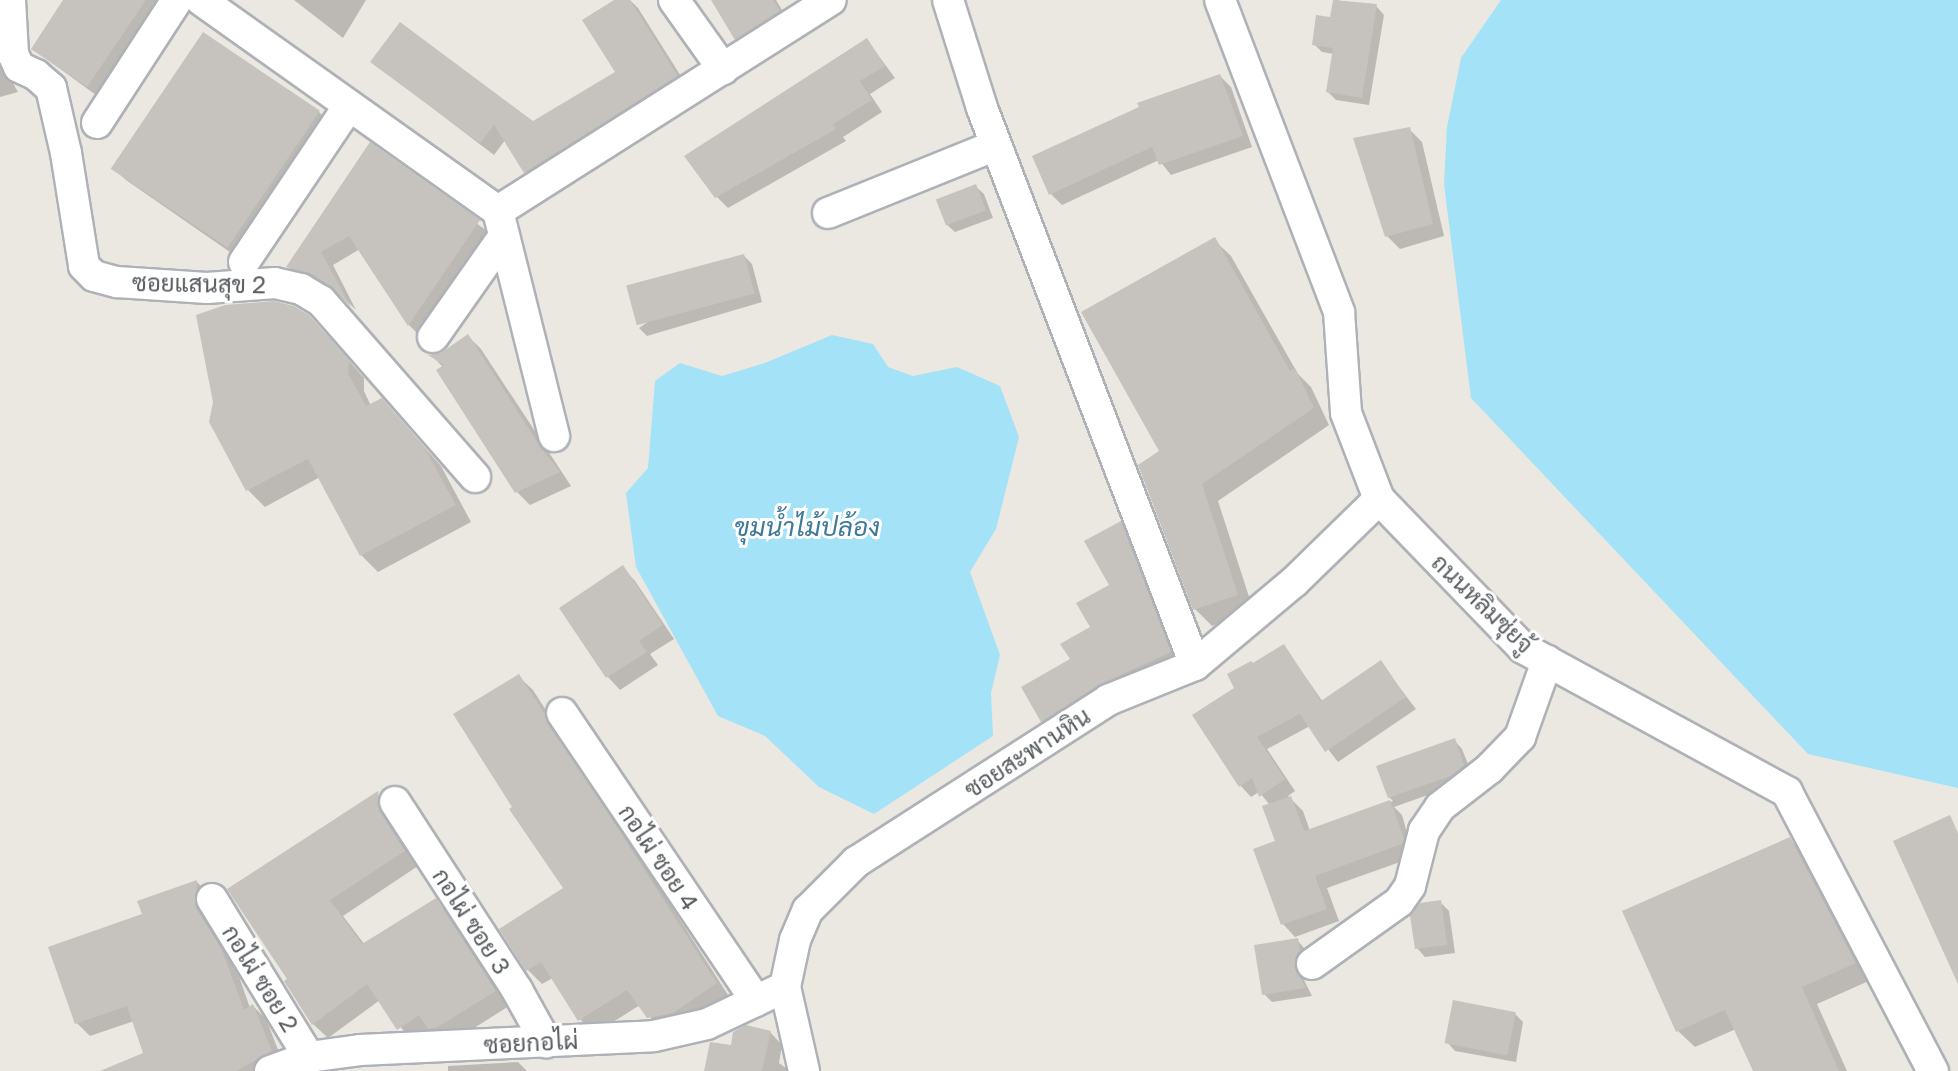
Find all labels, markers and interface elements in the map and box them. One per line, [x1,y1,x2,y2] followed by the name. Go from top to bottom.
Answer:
[132,267,266,299] street label: ซอยแสนสุข 2
[734,511,880,543] water label: ขุมน้ำไม้ปล้อง
[1426,547,1540,659] street label: ถนนหลิมซุ่ยจู้
[959,701,1095,803] street label: ซอยสะพานหิน
[613,799,705,915] street label: กอไผ่ ซอย 4
[427,862,517,980] street label: กอไผ่ ซอย 3
[217,919,305,1037] street label: กอไผ่ ซอย 2
[483,1025,579,1059] street label: ซอยกอไผ่

